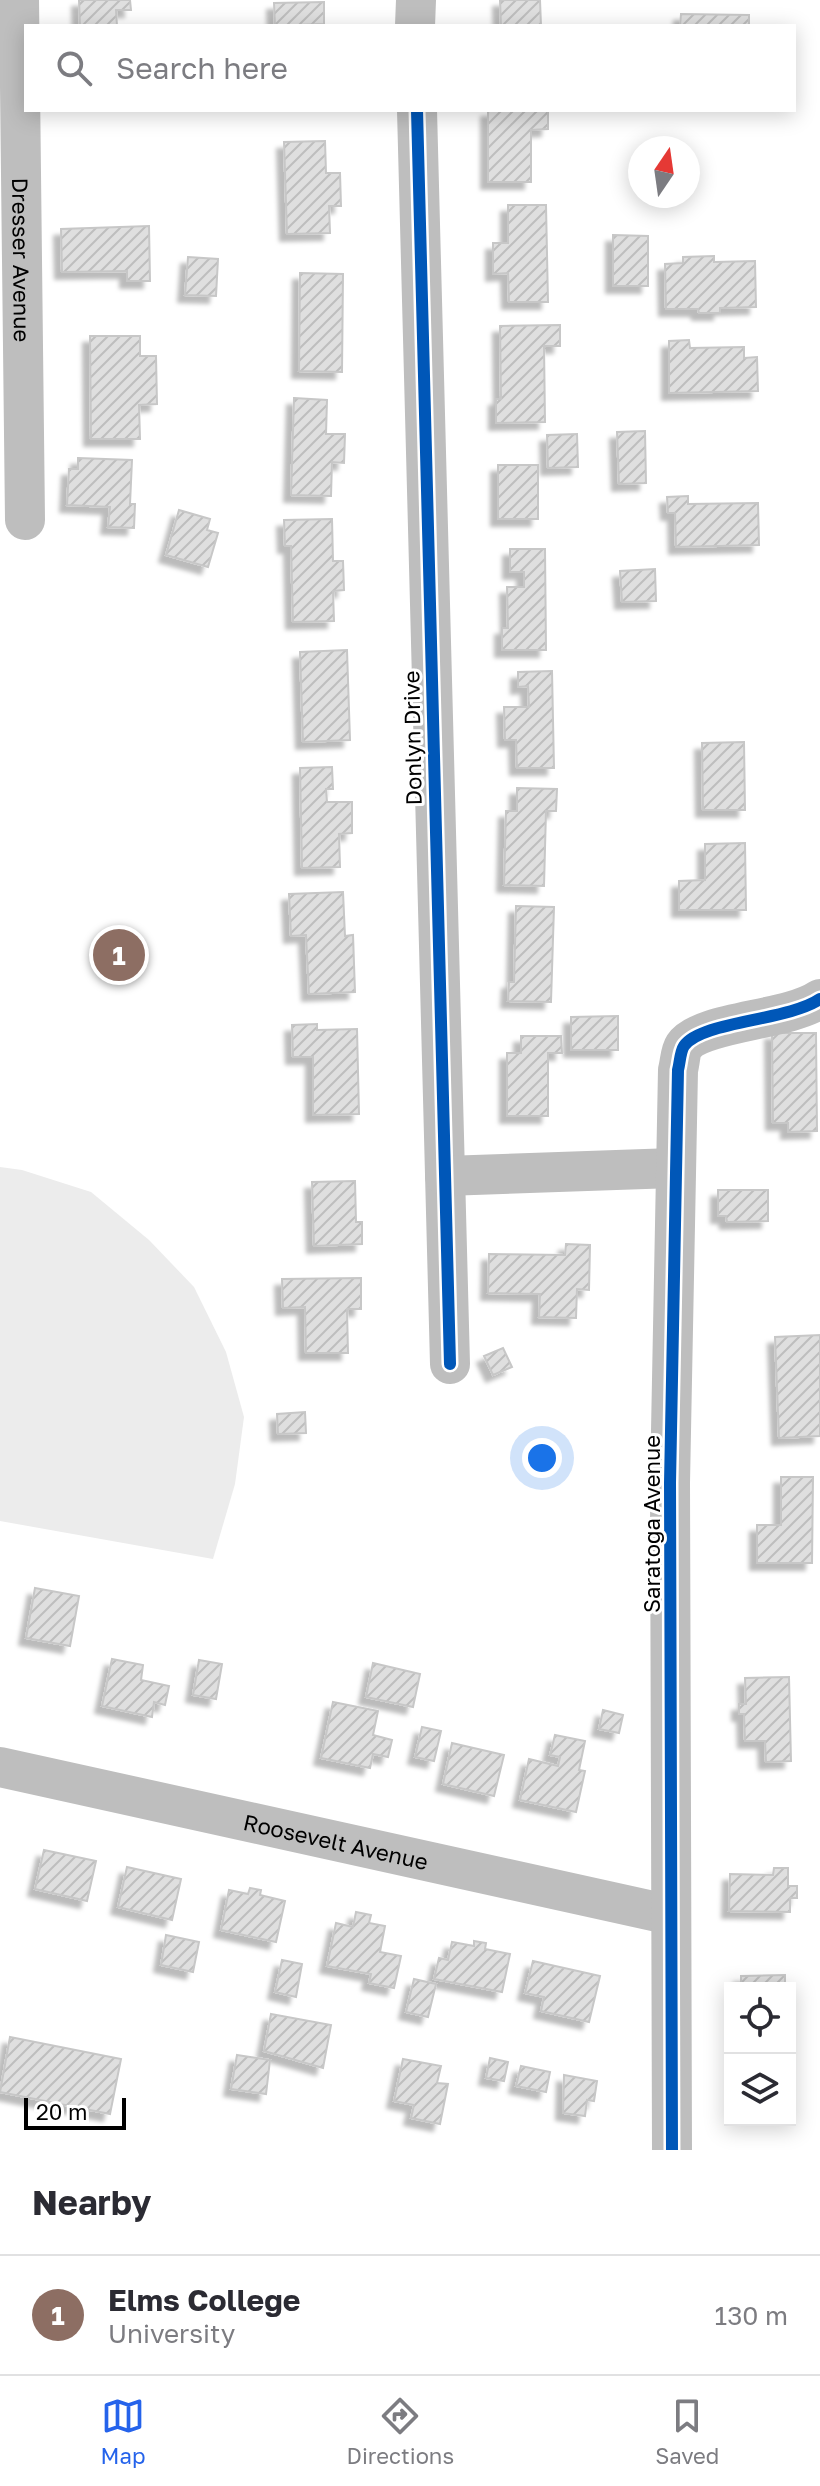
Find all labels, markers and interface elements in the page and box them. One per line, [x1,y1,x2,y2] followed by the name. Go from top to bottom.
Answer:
[24,24,796,112] search box
[52,46,96,90] icon: search
[116,50,288,86] text: Search here
[628,136,700,208] north arrow
[8,178,36,342] street label: Dresser Avenue
[397,670,427,806] street label: Donlyn Drive
[93,925,145,985] pin: 1
[638,1435,665,1613] street label: Saratoga Avenue
[522,1438,562,1478] your location
[241,1808,431,1875] street label: Roosevelt Avenue
[724,1982,796,2126] map controls
[724,1982,796,2054] button: locate
[724,2054,796,2126] button: layers
[24,2094,126,2130] scale bar
[36,2098,87,2125] text: 20 m
[32,2182,152,2222] text: Nearby
[108,2282,300,2318] text: Elms College
[51,2300,65,2331] text: 1
[715,2300,788,2331] text: 130 m
[108,2318,235,2349] text: University
[101,2394,145,2469] tab: Map
[347,2394,454,2469] tab: Directions
[655,2394,719,2469] tab: Saved

